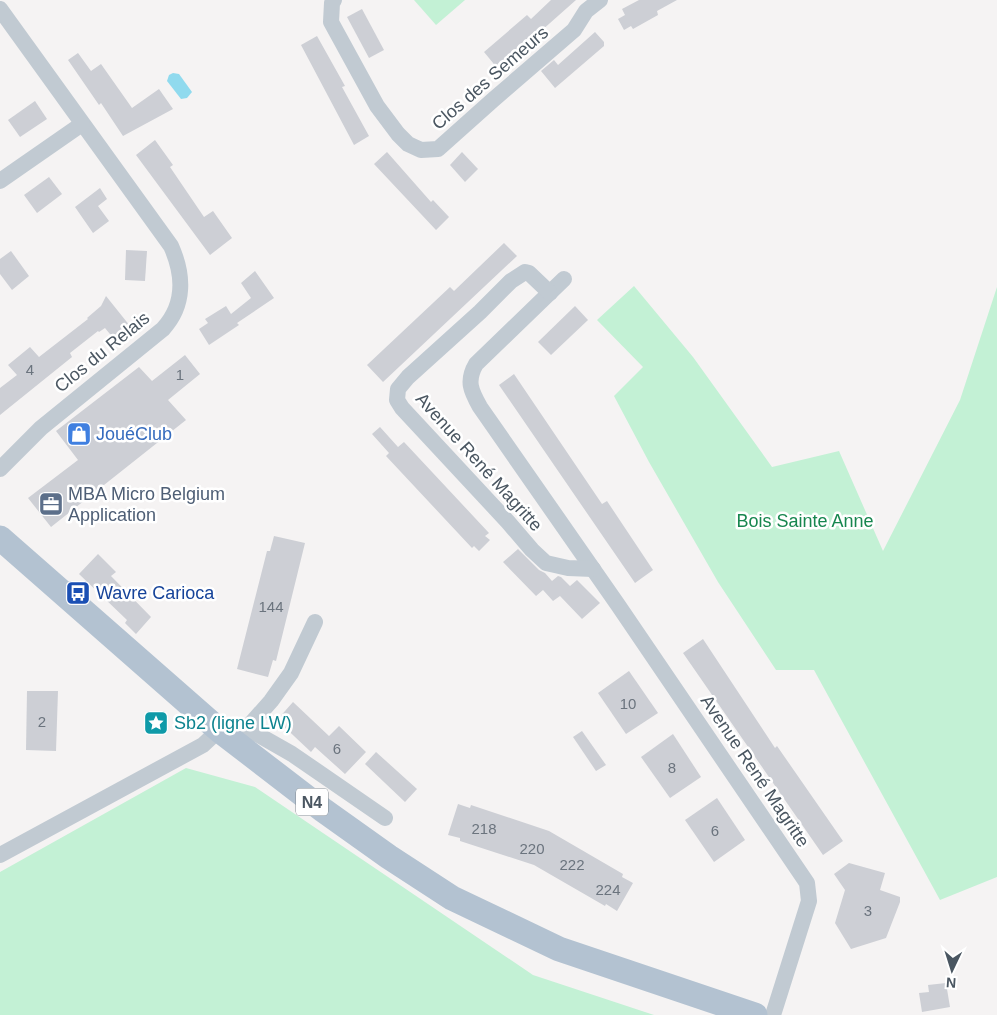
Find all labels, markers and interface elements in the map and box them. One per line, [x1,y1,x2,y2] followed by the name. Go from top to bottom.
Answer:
[428,22,552,134] street label: Clos des Semeurs
[51,308,153,396] street label: Clos du Relais
[26,361,34,378] house number: 4
[176,366,184,383] house number: 1
[412,389,546,535] street label: Avenue René Magritte
[66,421,92,447] shop icon: JouéClub
[96,424,172,444] place label: JouéClub
[68,484,225,525] place label: MBA Micro Belgium Application
[38,491,64,517] office icon: MBA Micro Belgium Application
[736,511,874,531] park label: Bois Sainte Anne
[65,580,91,606] bus stop icon: Wavre Carioca
[96,583,215,603] place label: Wavre Carioca
[258,598,284,615] house number: 144
[697,691,813,851] street label: Avenue René Magritte
[620,695,636,712] house number: 10
[143,710,169,736] place icon: Sb2 (ligne LW)
[38,713,46,730] house number: 2
[174,713,292,733] place label: Sb2 (ligne LW)
[333,740,341,757] house number: 6
[668,759,676,776] house number: 8
[296,789,328,816] road number: N4
[471,820,497,837] house number: 218
[711,822,719,839] house number: 6
[519,840,545,857] house number: 220
[559,856,585,873] house number: 222
[595,881,621,898] house number: 224
[864,902,872,919] house number: 3
[927,945,977,995] north arrow
[945,975,957,991] text: N

